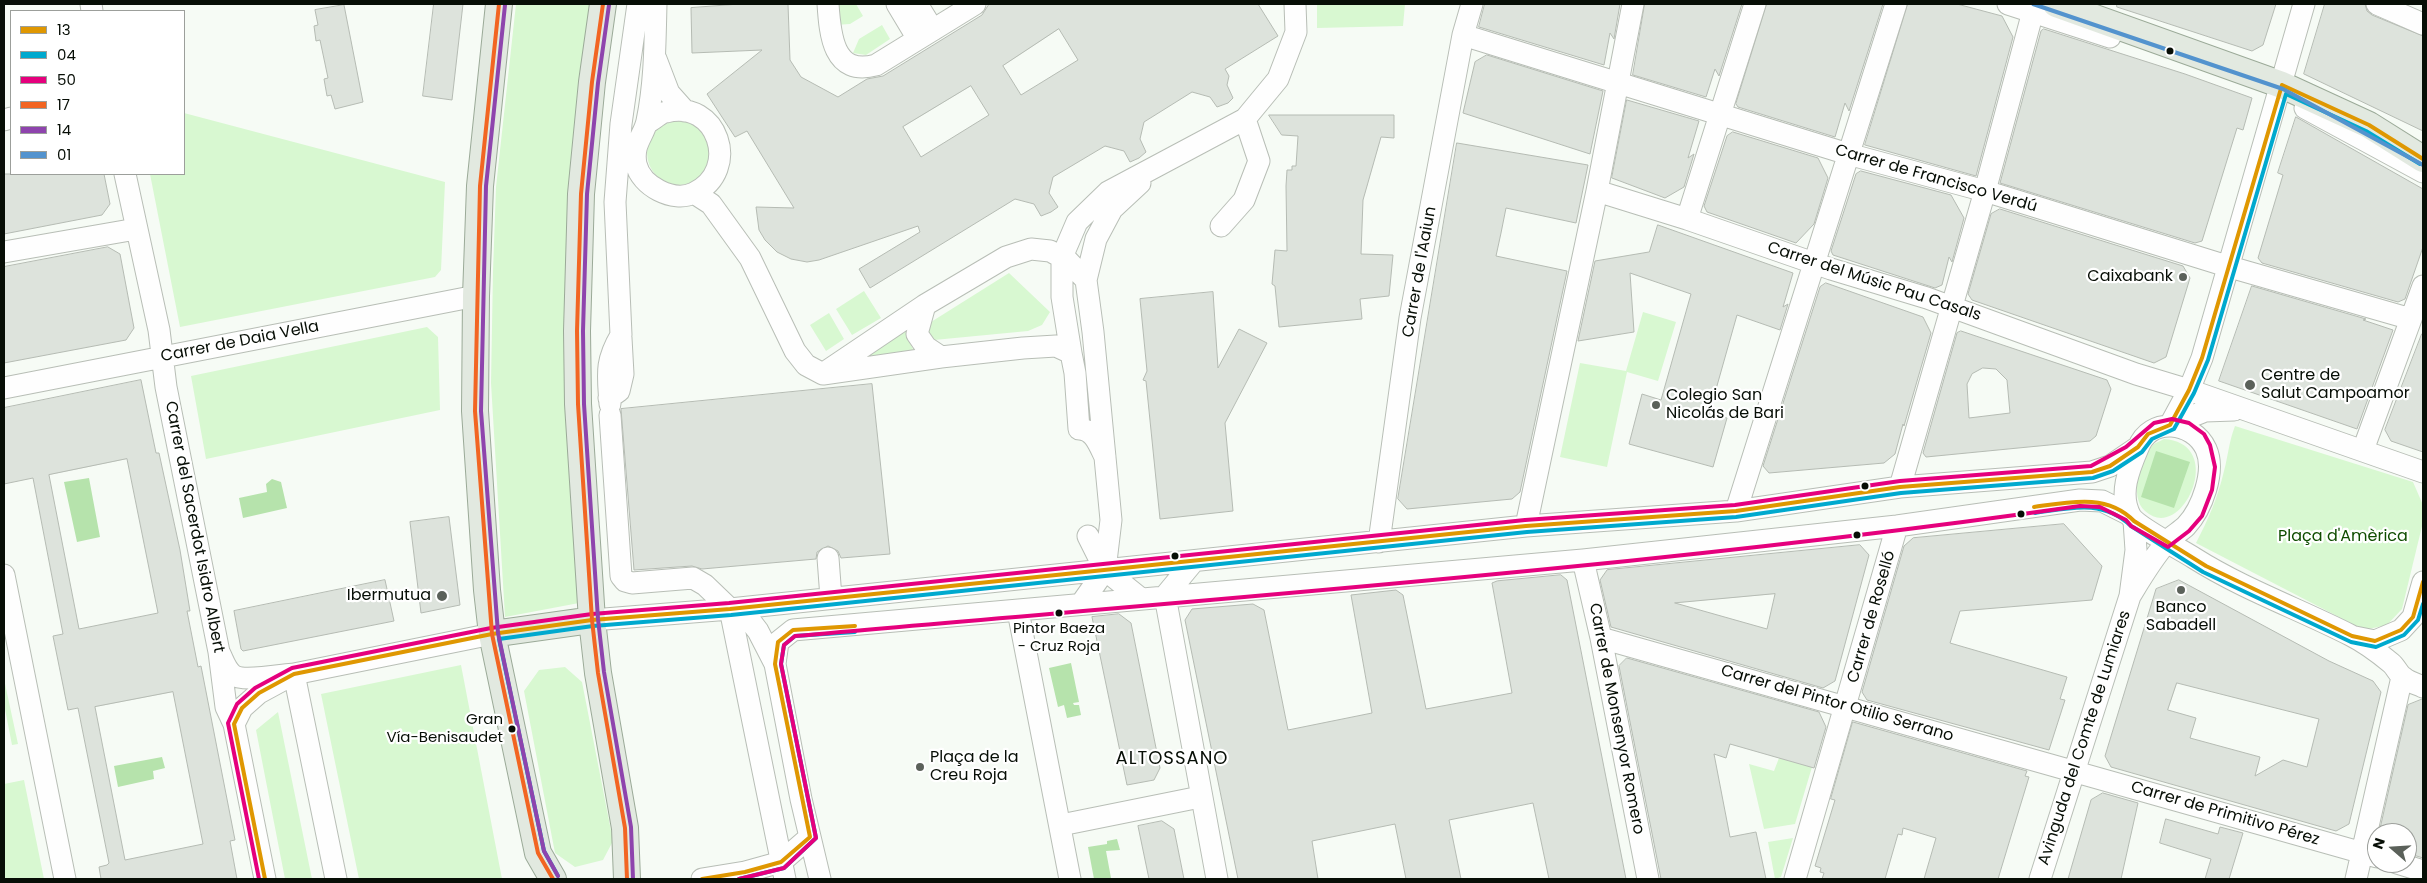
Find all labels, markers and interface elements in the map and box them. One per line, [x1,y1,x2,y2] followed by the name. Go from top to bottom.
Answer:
[10,10,185,175] legend
[57,19,71,40] text: 13
[57,44,76,65] text: 04
[2165,46,2175,56] unlabelled marker
[57,69,76,90] text: 50
[57,94,70,115] text: 17
[57,119,71,140] text: 14
[1833,141,2039,217] street label: Carrer de Francisco Verdú
[57,144,71,165] text: 01
[1399,205,1441,339] street label: Carrer de l'Aaiun
[1765,238,1983,326] street label: Carrer del Músic Pau Casals
[2087,267,2173,287] place label: Caixabank
[2177,271,2189,283] marker: Caixabank
[159,317,321,367] street label: Carrer de Daia Vella
[2261,366,2410,404] place label: Centre de Salut Campoamor
[2243,378,2257,392] marker: Centre de Salut Campoamor
[1666,386,1784,424] place label: Colegio San Nicolás de Bari
[1650,399,1662,411] marker: Colegio San Nicolás de Bari
[160,400,228,654] street label: Carrer del Sacerdot Isidro Albert
[1860,481,1870,491] unlabelled marker
[2016,509,2026,519] unlabelled marker
[2278,527,2408,547] park label: Plaça d'Amèrica
[1852,530,1862,540] unlabelled marker
[1844,549,1900,685] street label: Carrer de Roselló
[1170,551,1180,561] unlabelled marker
[2175,584,2187,596] marker: Banco Sabadell
[347,586,431,606] place label: Ibermutua
[435,589,449,603] marker: Ibermutua
[2146,598,2216,636] place label: Banco Sabadell
[1584,602,1648,836] street label: Carrer de Monsenyor Romero
[1054,608,1064,618] marker: Pintor Baeza - Cruz Roja
[2035,608,2135,868] street label: Avinguda del Comte de Lumiares
[1013,620,1105,655] place label: Pintor Baeza - Cruz Roja
[1718,662,1956,746] street label: Carrer del Pintor Otilio Serrano
[387,711,503,746] place label: Gran Vía-Benisaudet
[507,724,517,734] marker: Gran Vía-Benisaudet
[930,748,1019,786] place label: Plaça de la Creu Roja
[1114,748,1230,770] district label: ALTOSSANO
[914,761,926,773] marker: Plaça de la Creu Roja
[2128,778,2322,850] street label: Carrer de Primitivo Pérez
[2367,823,2417,873] north arrow
[2368,835,2390,852] text: N

